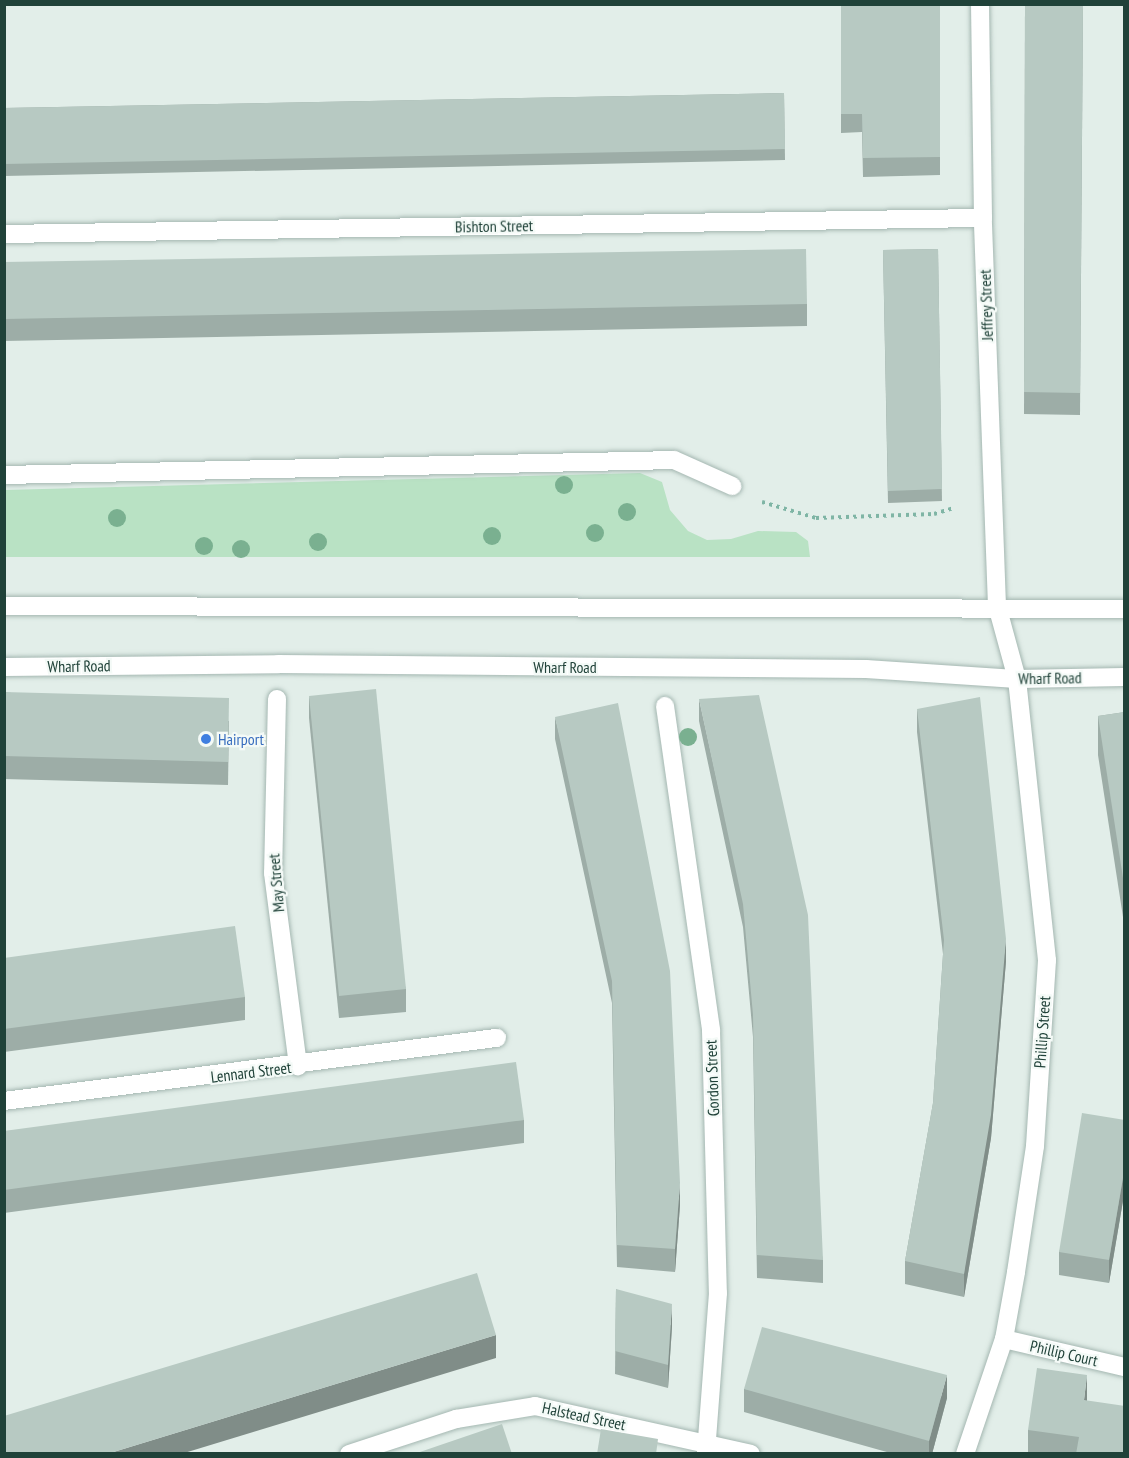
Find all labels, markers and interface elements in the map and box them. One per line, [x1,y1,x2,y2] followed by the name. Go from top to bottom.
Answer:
[455,216,533,236] street label: Bishton Street
[975,269,997,341] street label: Jeffrey Street
[47,656,111,676] street label: Wharf Road
[533,657,597,677] street label: Wharf Road
[1018,668,1082,688] street label: Wharf Road
[218,729,264,749] place label: Hairport
[199,732,213,746] marker: Hairport
[264,853,288,913] street label: May Street
[1030,995,1054,1069] street label: Phillip Street
[701,1039,723,1117] street label: Gordon Street
[210,1058,292,1086] street label: Lennard Street
[1028,1336,1100,1370] street label: Phillip Court
[541,1398,627,1434] street label: Halstead Street

